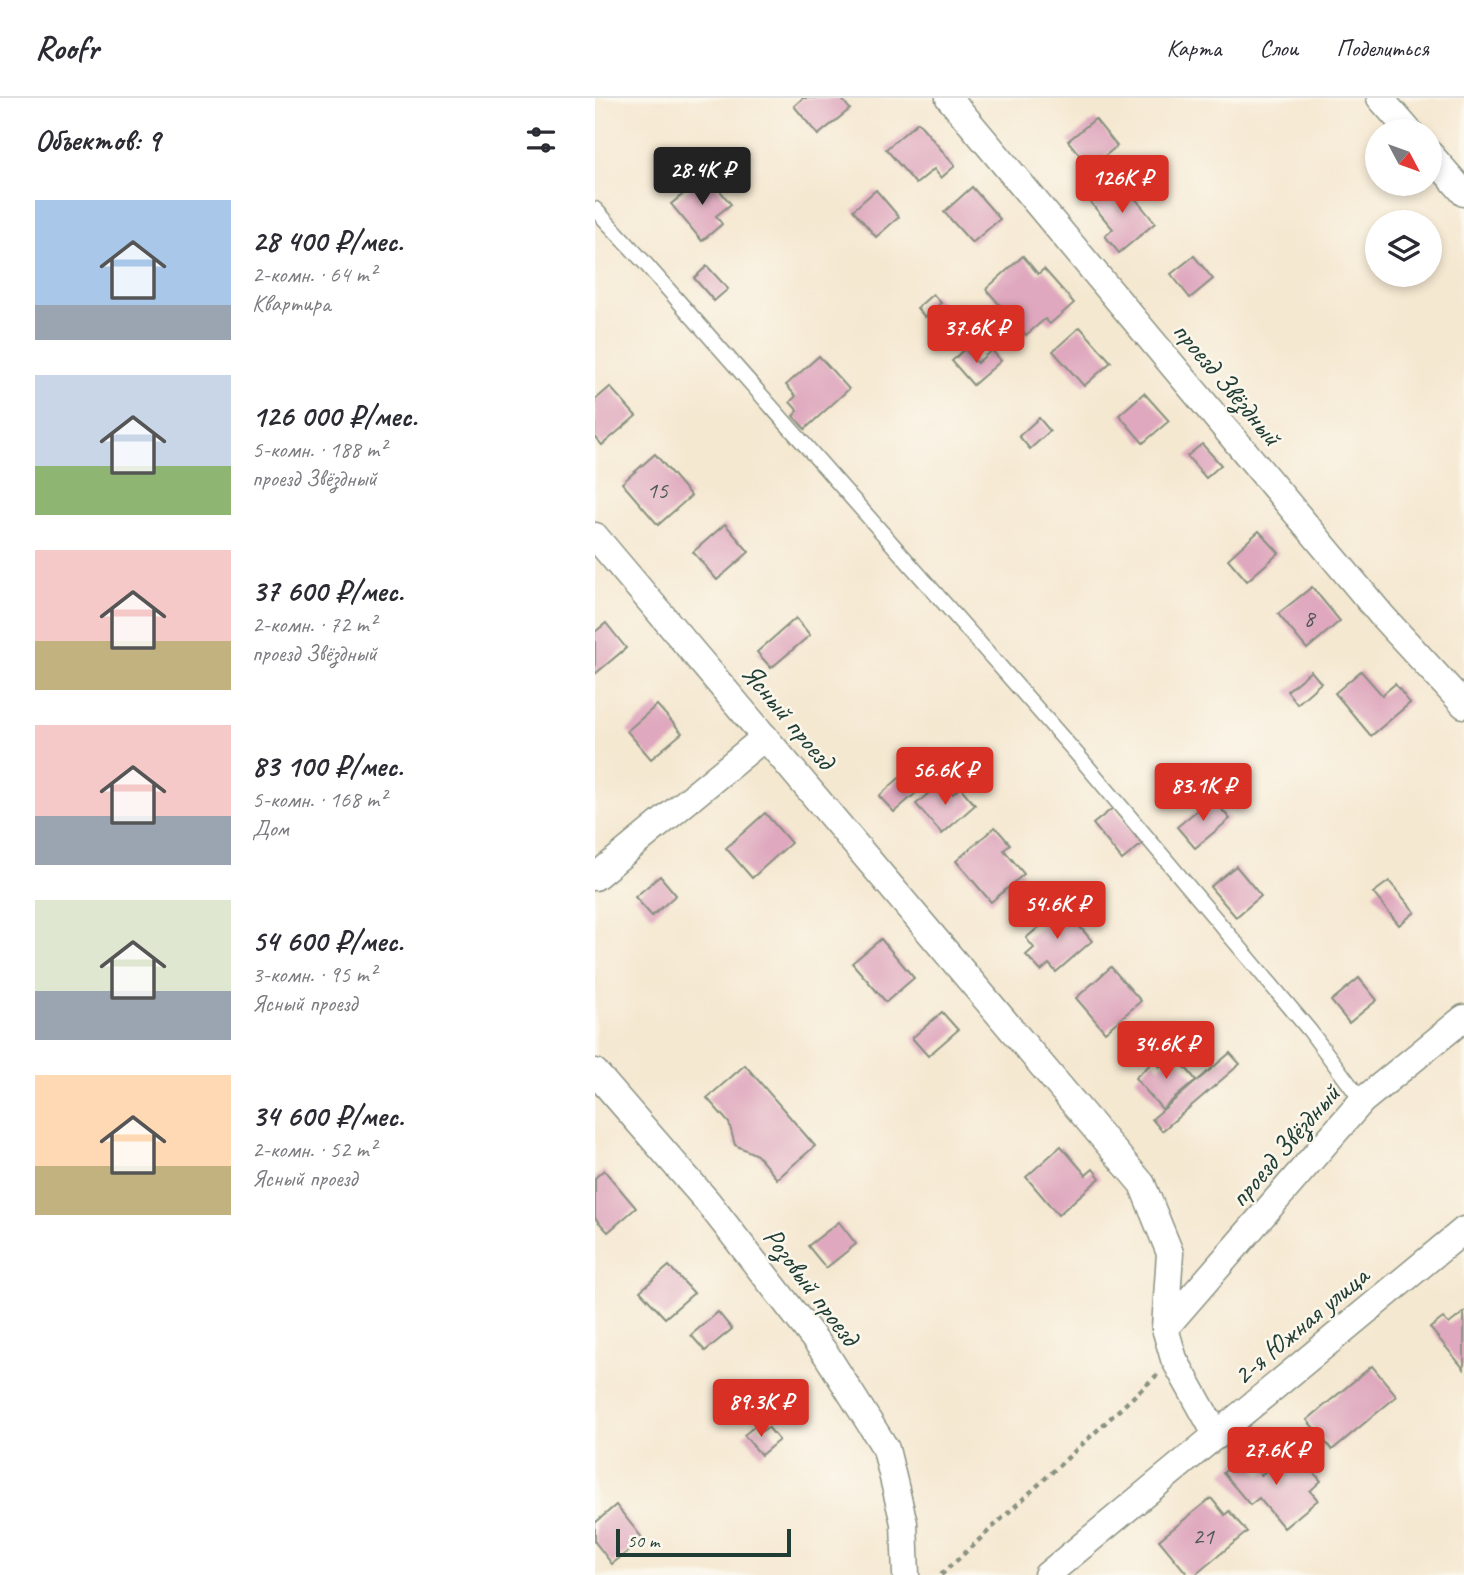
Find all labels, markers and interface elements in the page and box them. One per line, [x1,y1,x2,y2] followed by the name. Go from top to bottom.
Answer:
[35,27,98,69] text: Roofr
[1167,33,1221,63] text: Карта
[1259,33,1298,63] text: Слои
[1336,33,1429,63] text: Поделиться
[1365,119,1442,196] north arrow
[1365,119,1442,287] map controls
[35,121,160,159] text: Объектов: 9
[522,121,560,159] icon: filters
[637,148,767,207] pin: 28.4K ₽
[670,155,734,184] text: 28.4K ₽
[1065,156,1179,215] pin: 126K ₽
[1092,163,1152,192] text: 126K ₽
[1365,210,1442,287] button: layers
[252,222,403,260] text: 28 400 ₽/мес.
[91,228,175,312] icon: home
[252,260,376,289] text: 2-комн. · 64 m²
[252,289,330,318] text: Квартира
[911,306,1041,365] pin: 37.6K ₽
[943,313,1009,342] text: 37.6K ₽
[1165,314,1291,454] street label: проезд Звёздный
[252,397,417,435] text: 126 000 ₽/мес.
[91,403,175,487] icon: home
[252,435,386,464] text: 5-комн. · 188 m²
[252,464,377,493] text: проезд Звёздный
[646,475,669,505] house number: 15
[252,572,404,610] text: 37 600 ₽/мес.
[91,578,175,662] icon: home
[1304,603,1317,633] house number: 8
[252,610,376,639] text: 2-комн. · 72 m²
[252,639,377,668] text: проезд Звёздный
[734,656,845,779] street label: Ясный проезд
[252,747,403,785] text: 83 100 ₽/мес.
[880,748,1010,807] pin: 56.6K ₽
[91,753,175,837] icon: home
[912,755,978,784] text: 56.6K ₽
[1138,764,1268,823] pin: 83.1K ₽
[1171,771,1235,800] text: 83.1K ₽
[252,785,386,814] text: 5-комн. · 168 m²
[252,814,289,843] text: Дом
[992,882,1122,941] pin: 54.6K ₽
[1025,889,1089,918] text: 54.6K ₽
[252,922,403,960] text: 54 600 ₽/мес.
[91,928,175,1012] icon: home
[252,960,376,989] text: 3-комн. · 95 m²
[252,989,357,1018] text: Ясный проезд
[1101,1021,1231,1081] pin: 34.6K ₽
[1133,1029,1199,1058] text: 34.6K ₽
[1221,1075,1349,1215] street label: проезд Звёздный
[252,1097,404,1135] text: 34 600 ₽/мес.
[91,1103,175,1187] icon: home
[252,1135,376,1164] text: 2-комн. · 52 m²
[252,1164,357,1193] text: Ясный проезд
[755,1220,869,1355] street label: Розовый проезд
[1225,1257,1377,1392] street label: 2-я Южная улица
[696,1380,826,1439] pin: 89.3K ₽
[729,1387,793,1416] text: 89.3K ₽
[1211,1428,1341,1487] pin: 27.6K ₽
[1243,1435,1309,1464] text: 27.6K ₽
[1192,1521,1215,1551] house number: 21
[616,1526,791,1558] scale bar
[627,1529,659,1553] text: 50 m

